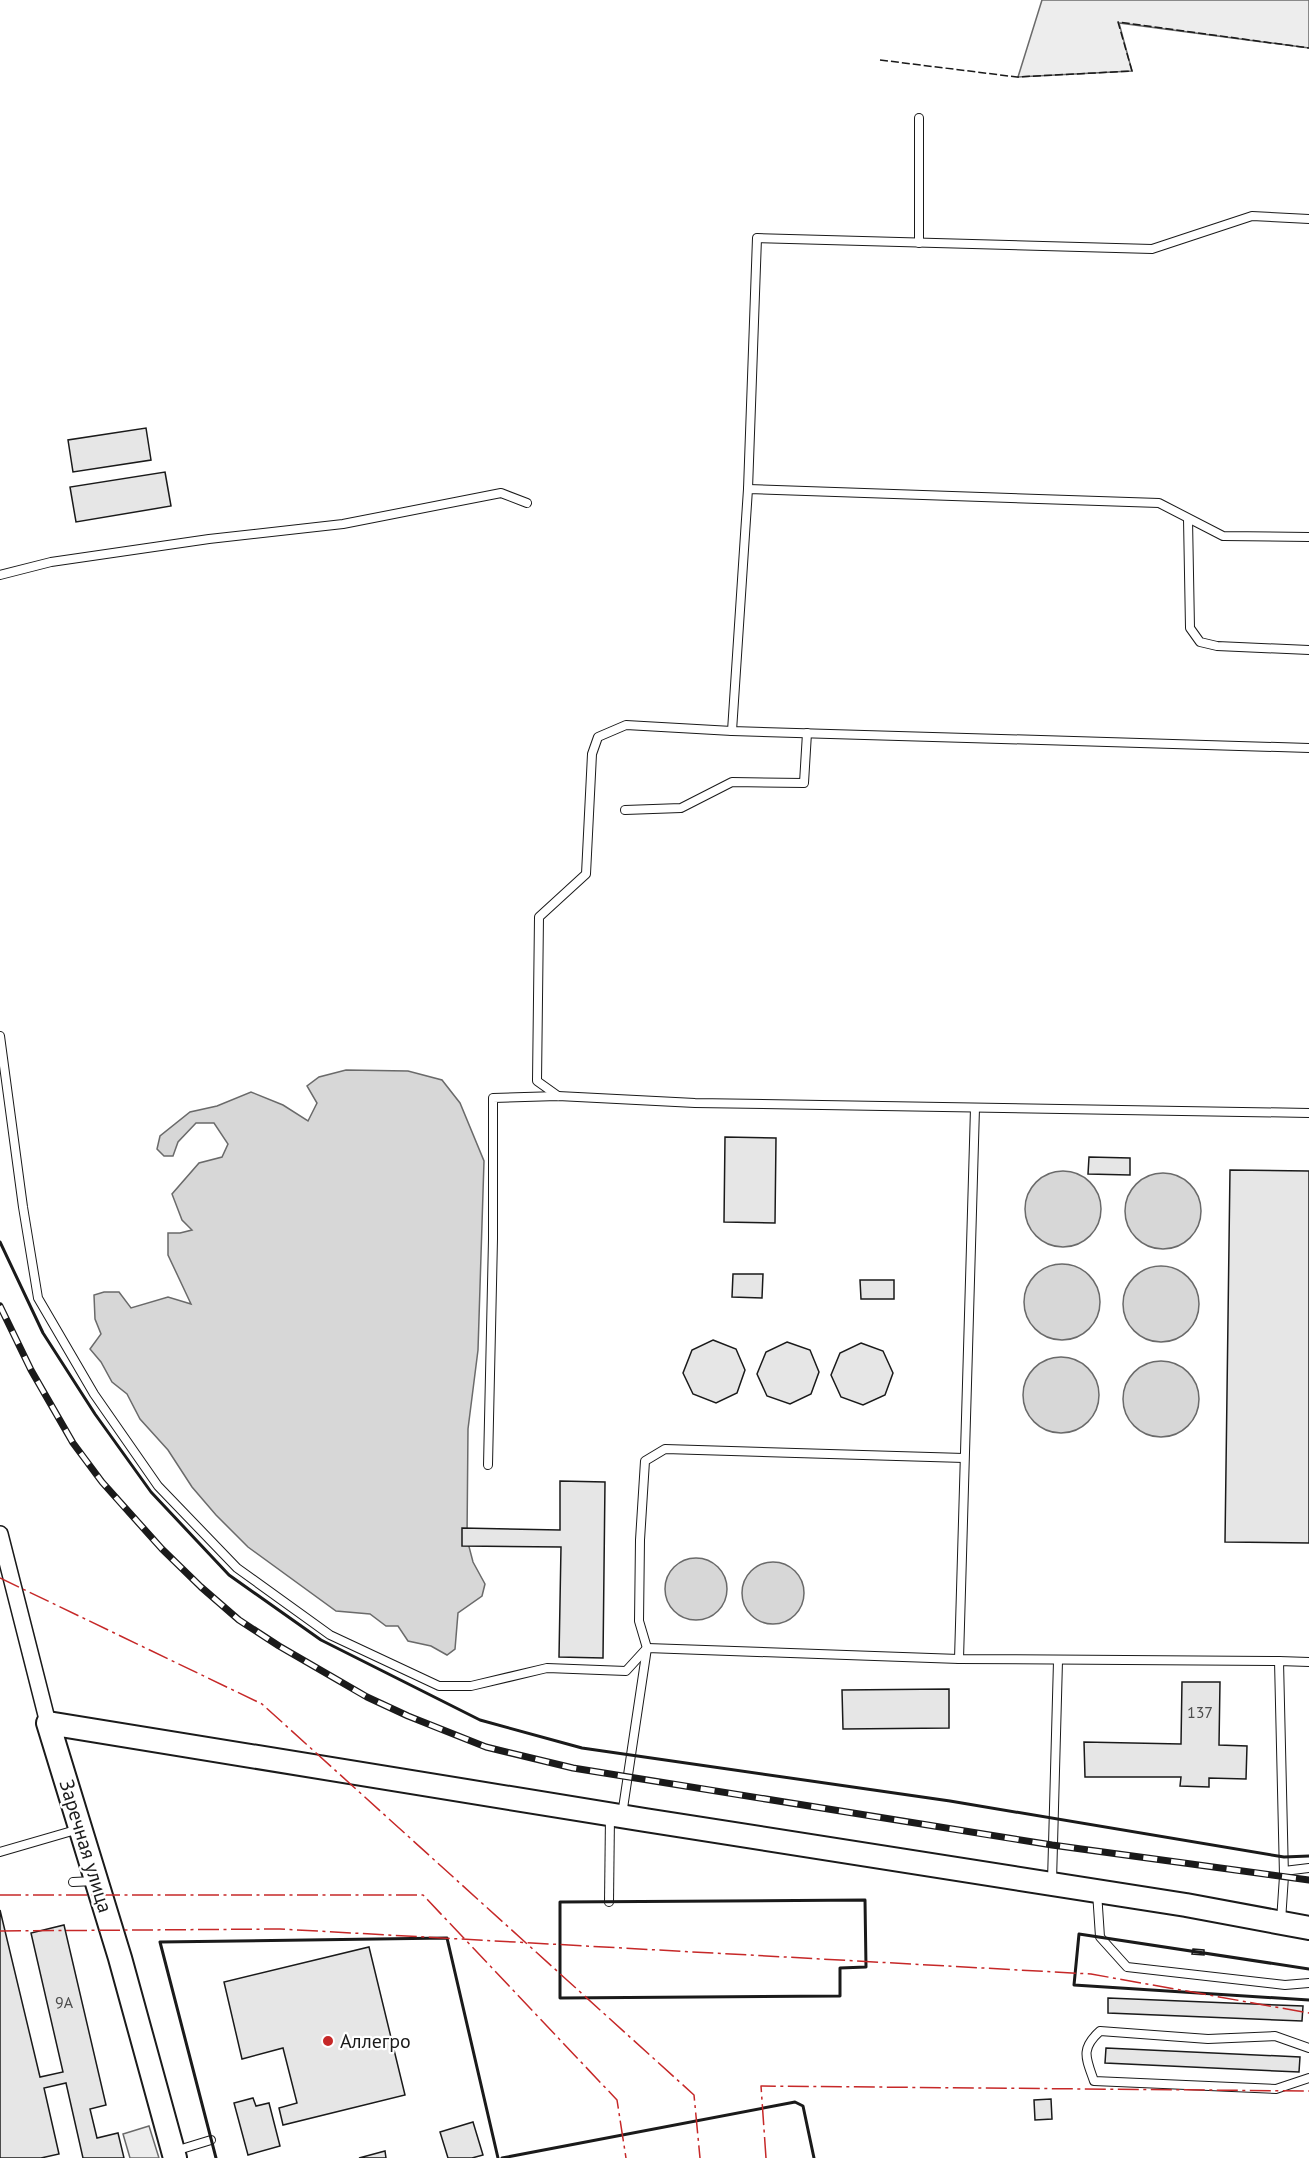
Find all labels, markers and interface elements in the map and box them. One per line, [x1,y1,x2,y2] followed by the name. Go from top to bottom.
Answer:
[1187,1702,1213,1722] house number: 137
[53,1776,119,1916] street label: Заречная улица
[55,1992,74,2012] house number: 9А
[340,2028,411,2054] place label: Аллегро
[321,2034,335,2048] marker: Аллегро

